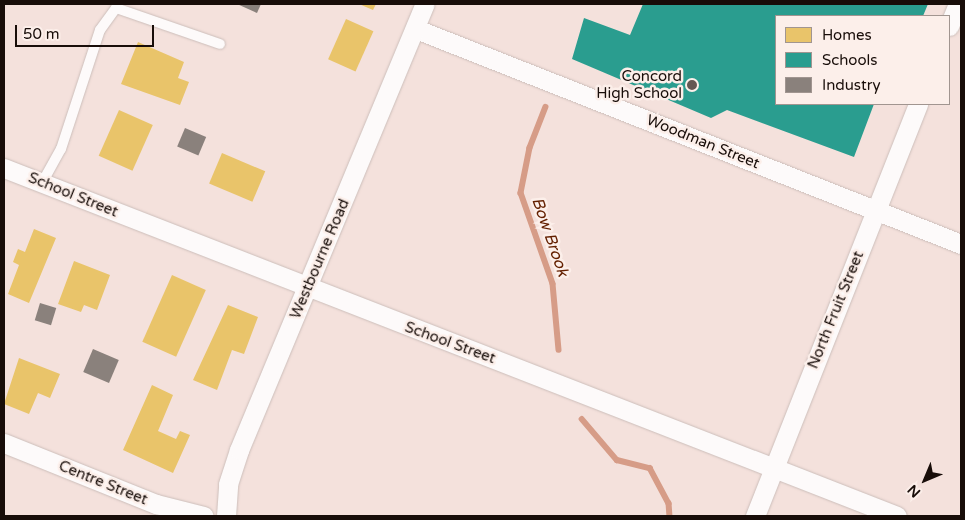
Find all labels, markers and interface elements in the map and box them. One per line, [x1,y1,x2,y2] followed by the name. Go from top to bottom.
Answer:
[18,15,156,47] scale bar
[775,15,950,105] legend
[23,25,60,43] text: 50 m
[822,26,872,44] text: Homes
[822,51,878,69] text: Schools
[596,67,682,102] place label: Concord High School
[822,76,881,94] text: Industry
[686,79,698,91] marker: Concord High School
[644,111,762,173] street label: Woodman Street
[26,169,120,221] street label: School Street
[527,195,573,279] water label: Bow Brook
[287,196,353,322] street label: Westbourne Road
[804,249,868,371] street label: North Fruit Street
[402,318,498,368] street label: School Street
[900,455,950,505] north arrow
[56,457,150,509] street label: Centre Street
[904,481,924,501] text: N

